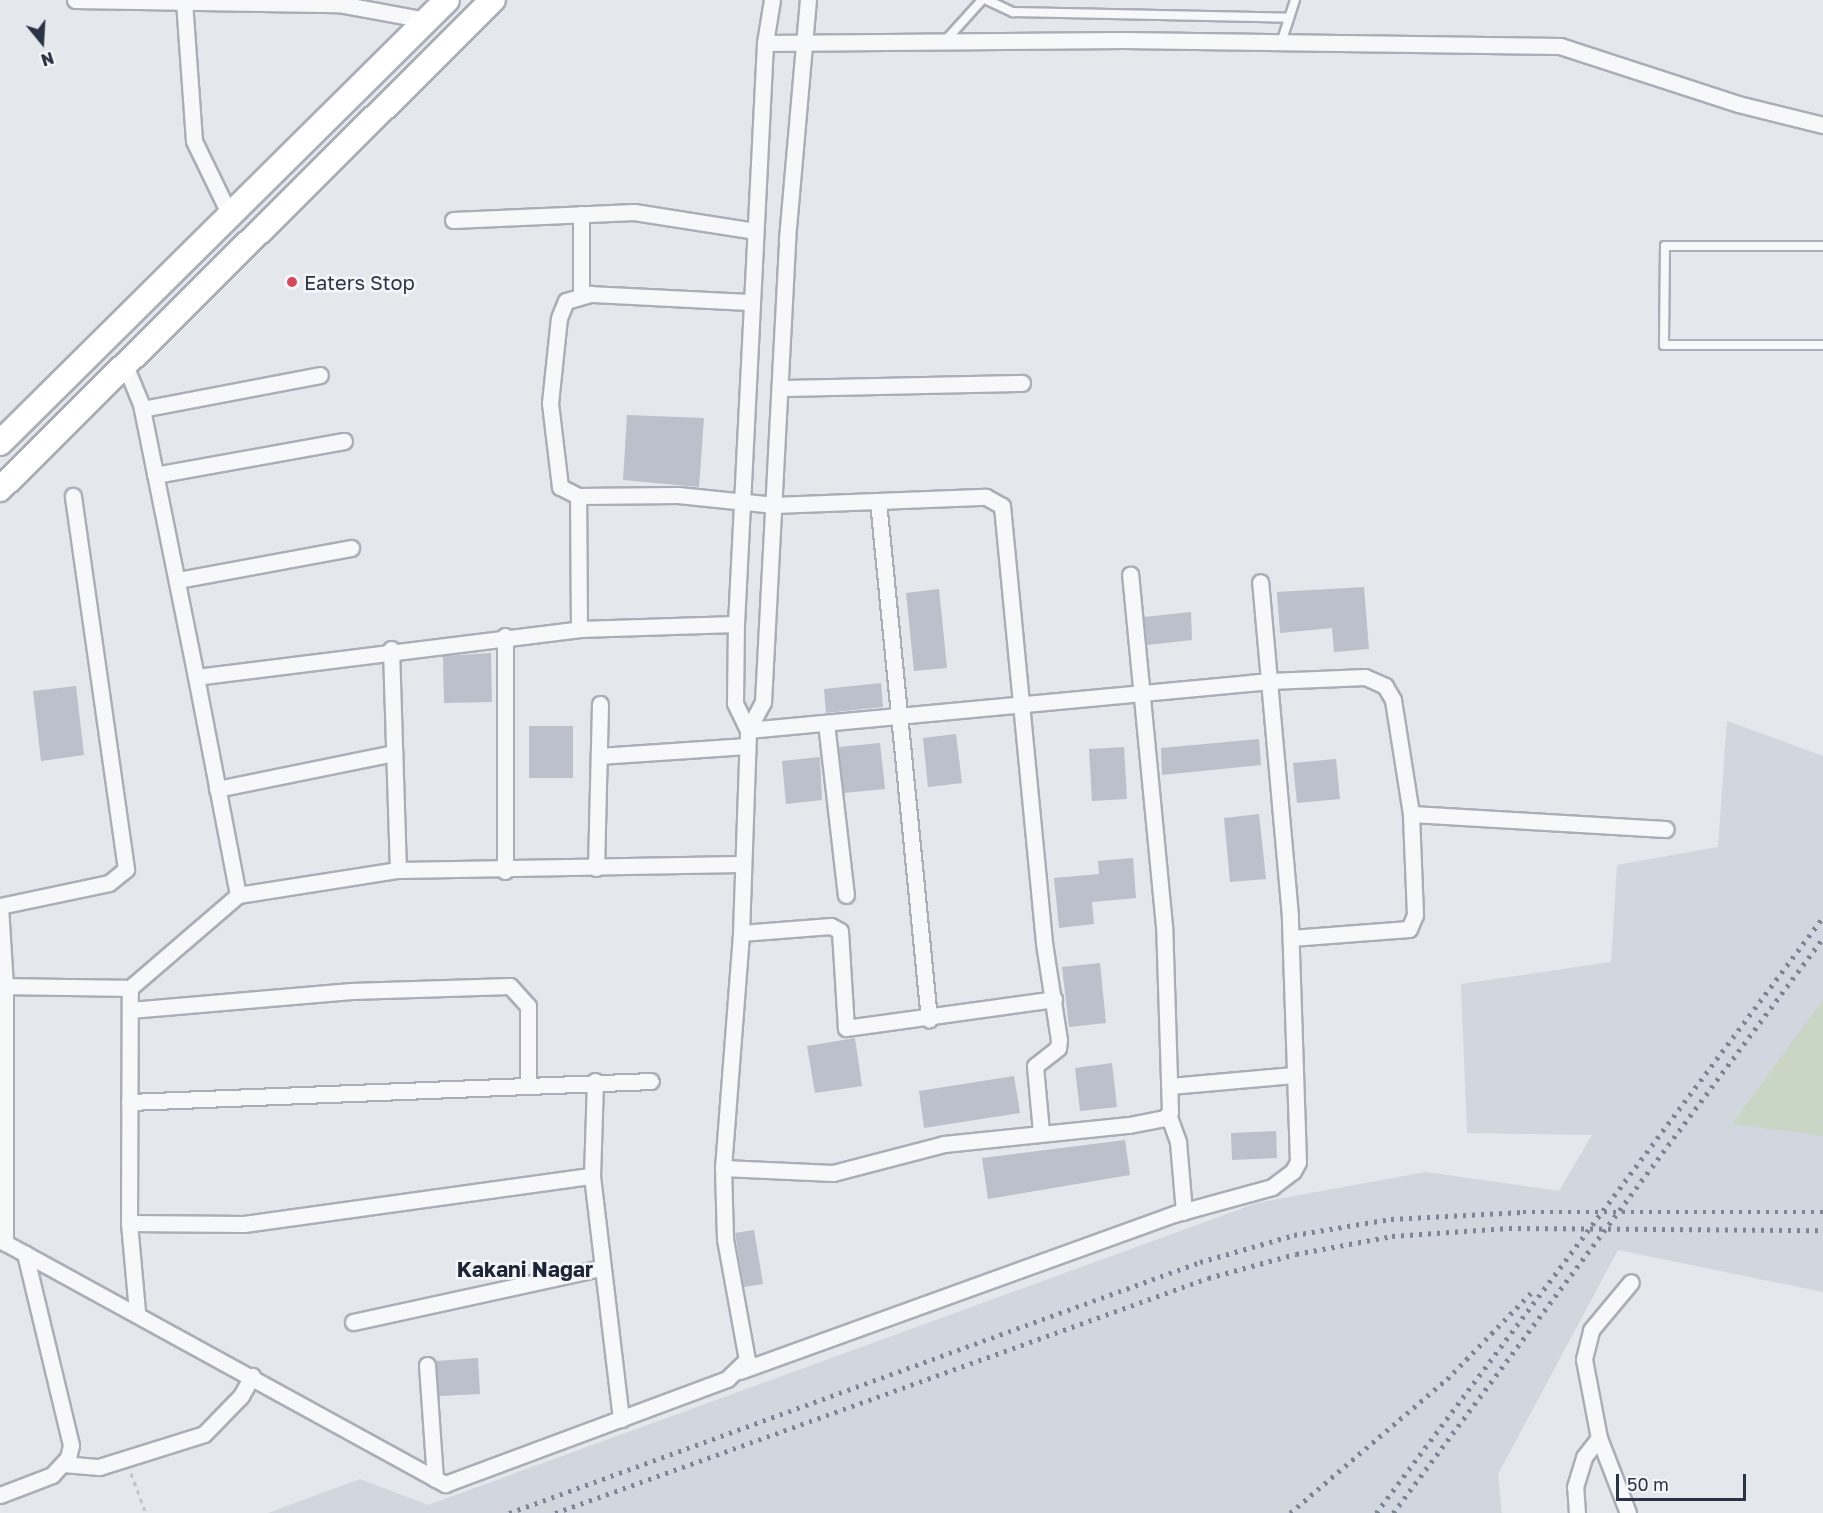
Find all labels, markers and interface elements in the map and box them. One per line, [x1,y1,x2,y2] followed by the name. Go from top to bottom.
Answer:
[12,12,72,72] north arrow
[39,48,56,71] text: N
[304,270,415,294] place label: Eaters Stop
[285,275,299,289] marker: Eaters Stop
[457,1256,593,1282] district label: Kakani Nagar
[1619,1462,1750,1500] scale bar
[1627,1473,1669,1495] text: 50 m

